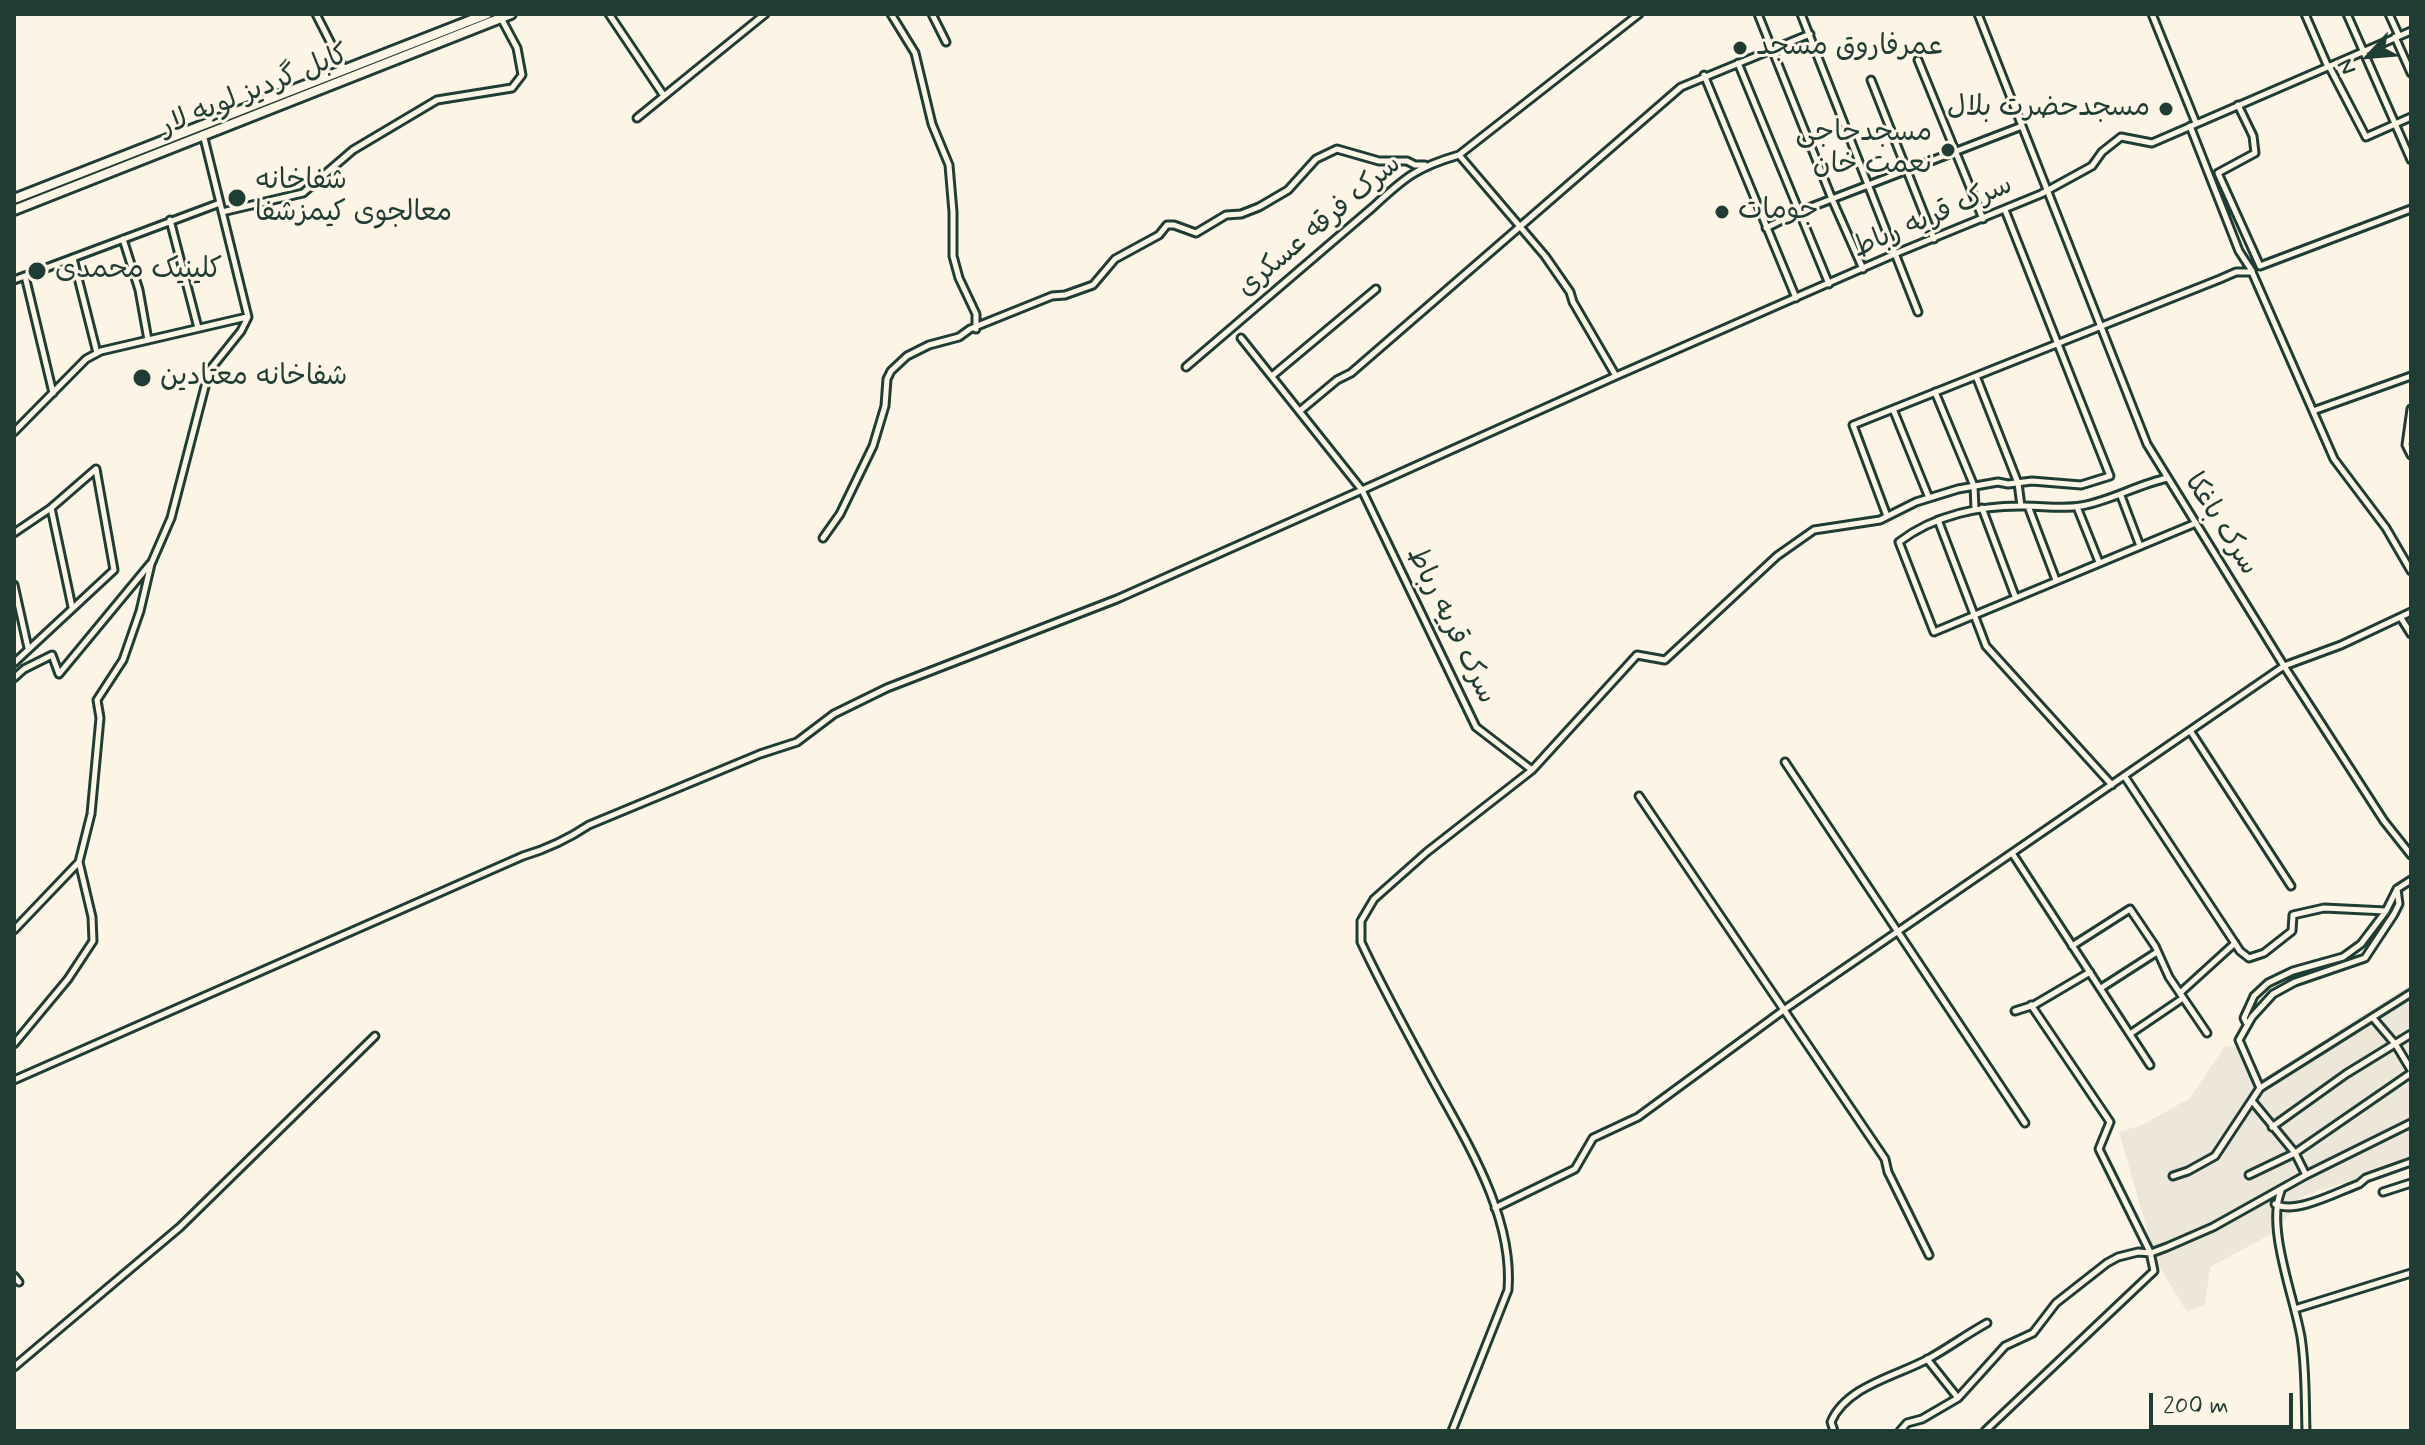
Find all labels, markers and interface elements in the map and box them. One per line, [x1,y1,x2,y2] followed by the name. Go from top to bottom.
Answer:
[2329,16,2409,96] north arrow
[1756,31,1943,65] place label: عمرفاروق مسجد
[156,39,354,145] street label: کابل گردیز لویه لار
[1731,39,1749,57] marker: عمرفاروق مسجد
[2332,54,2363,79] text: N
[1947,92,2150,126] place label: مسجدحضرت بلال
[2157,100,2175,118] marker: مسجدحضرت بلال
[1796,117,1932,183] place label: مسجدحاجی نعمت خان
[1939,141,1957,159] marker: مسجدحاجی نعمت خان
[1231,149,1409,305] street label: سرک فرقه عسکری
[255,165,452,231] place label: شفاخانه معالجوی کیمزشفا
[1848,169,2018,267] street label: سرک قریه رباط
[226,187,248,209] marker: شفاخانه معالجوی کیمزشفا
[1738,195,1819,229] place label: جومات
[1713,203,1731,221] marker: جومات
[55,254,222,288] place label: کلینیک محمدی
[26,260,48,282] marker: کلینیک محمدی
[160,361,347,395] place label: شفاخانه معتادین
[131,367,153,389] marker: شفاخانه معتادین
[2176,468,2264,582] street label: سرک باغکا
[1398,542,1502,710] street label: سرک قریه رباط
[2153,1377,2297,1427] scale bar
[2163,1391,2229,1422] text: 200 m

